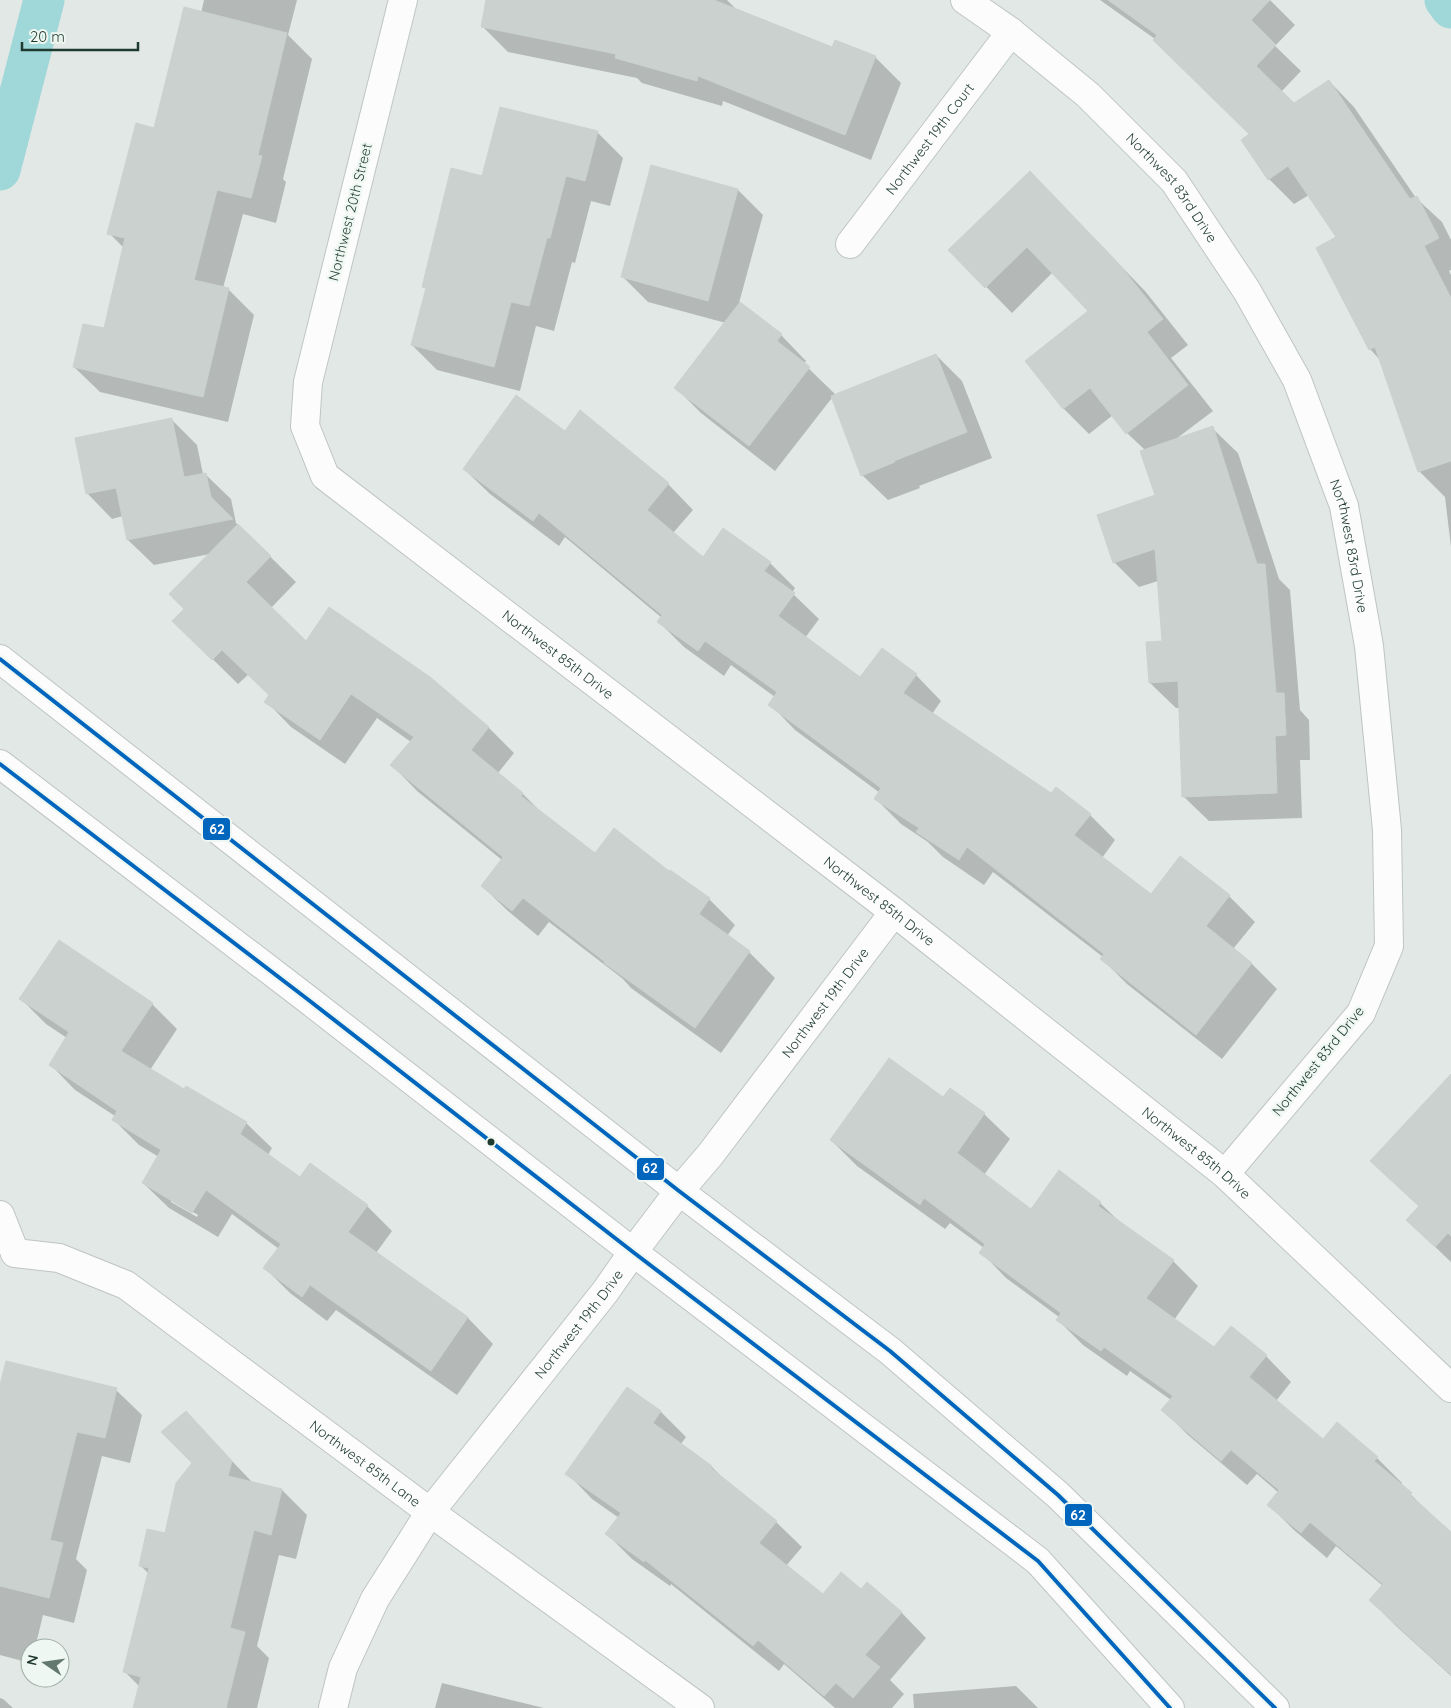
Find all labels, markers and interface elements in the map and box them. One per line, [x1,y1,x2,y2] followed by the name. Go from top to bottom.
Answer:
[22,20,139,52] scale bar
[30,27,65,46] text: 20 m
[882,79,978,198] street label: Northwest 19th Court
[1122,129,1221,246] street label: Northwest 83rd Drive
[324,141,376,283] street label: Northwest 20th Street
[1326,477,1372,614] street label: Northwest 83rd Drive
[499,606,617,703] street label: Northwest 85th Drive
[202,817,231,841] line badge: 62
[209,820,225,838] text: 62
[820,852,938,950] street label: Northwest 85th Drive
[778,944,873,1061] street label: Northwest 19th Drive
[1268,1002,1368,1120] street label: Northwest 83rd Drive
[1138,1103,1255,1203] street label: Northwest 85th Drive
[486,1137,496,1147] unlabelled marker
[636,1157,665,1181] line badge: 62
[642,1159,658,1177] text: 62
[531,1266,627,1382] street label: Northwest 19th Drive
[306,1416,424,1511] street label: Northwest 85th Lane
[1064,1503,1093,1527] line badge: 62
[1070,1506,1086,1524] text: 62
[20,1638,70,1688] north arrow
[22,1653,42,1667] text: N

